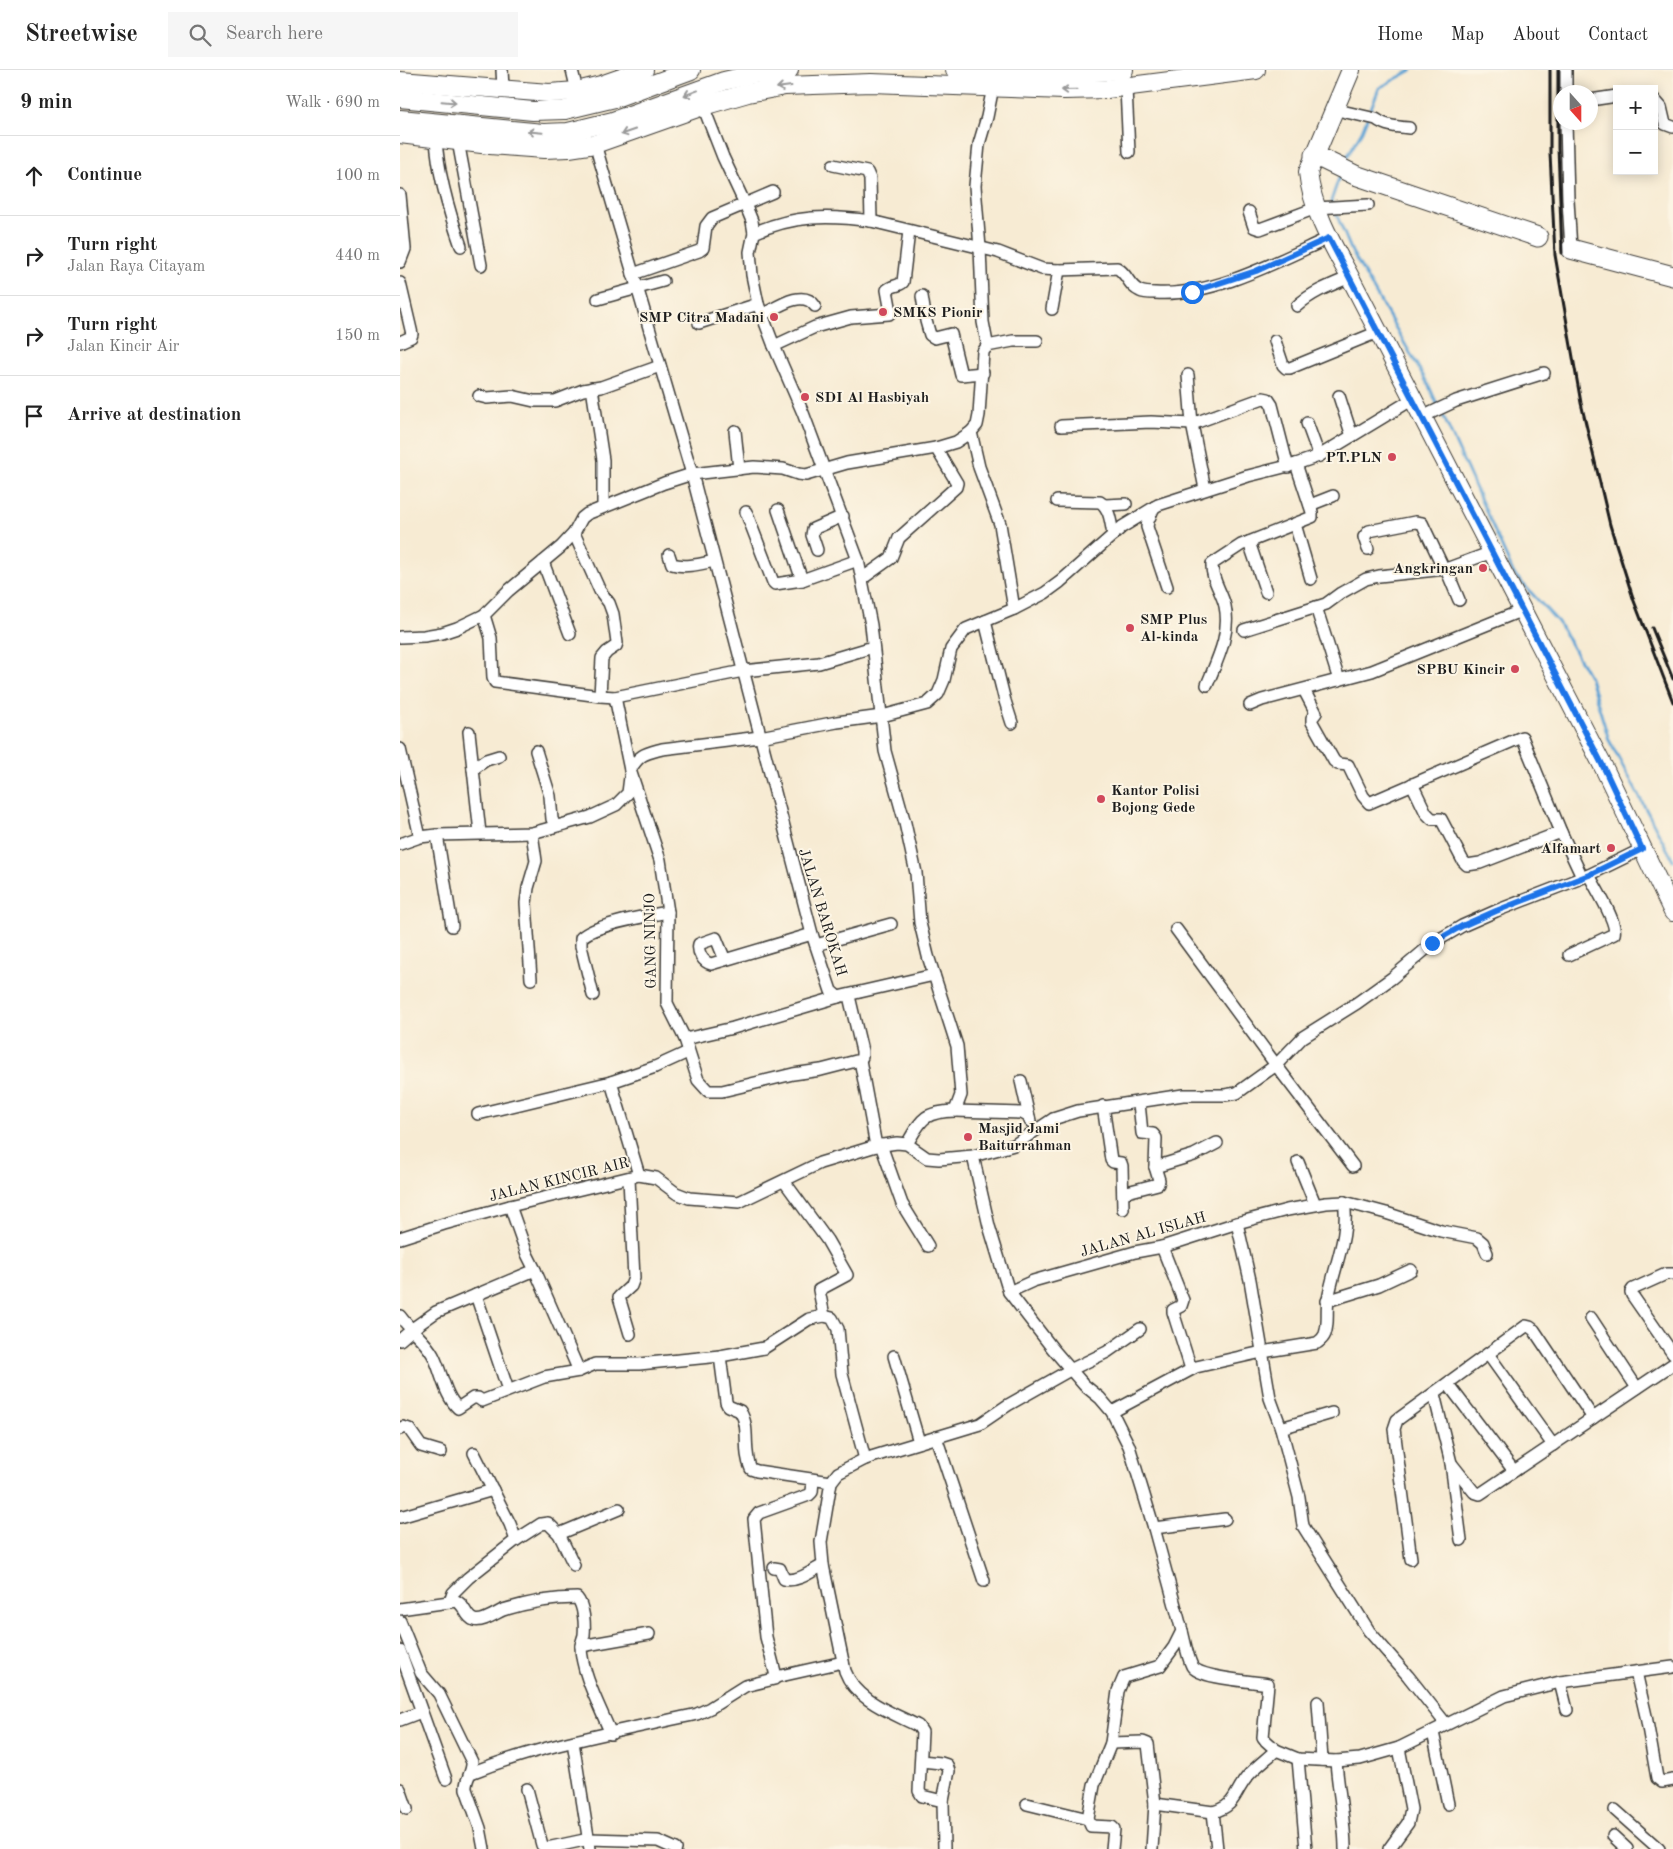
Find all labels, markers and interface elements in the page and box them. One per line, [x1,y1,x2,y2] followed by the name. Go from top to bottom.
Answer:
[168,12,518,57] search box
[186,21,214,49] icon: search
[25,23,138,47] text: Streetwise
[226,25,323,44] text: Search here
[1377,26,1423,44] text: Home
[1451,26,1484,44] text: Map
[1512,26,1560,44] text: About
[1588,26,1648,44] text: Contact
[776,82,792,92] one-way arrow
[1061,85,1078,95] one-way arrow
[1553,85,1598,130] north arrow
[1613,85,1658,175] map controls
[1613,85,1658,130] button: +
[684,89,699,98] one-way arrow
[20,92,73,113] text: 9 min
[285,95,380,111] text: Walk · 690 m
[440,97,456,107] one-way arrow
[527,127,543,137] one-way arrow
[621,128,637,137] one-way arrow
[1613,130,1658,175] button: −
[20,162,48,190] icon: ahead
[67,166,142,185] text: Continue
[335,168,380,184] text: 100 m
[67,236,157,255] text: Turn right
[20,242,48,270] icon: right
[335,248,380,264] text: 440 m
[67,259,205,275] text: Jalan Raya Citayam
[1181,281,1204,304] route start
[877,306,889,318] marker: SMKS Pionir
[893,306,983,321] place label: SMKS Pionir
[639,311,764,326] place label: SMP Citra Madani
[768,311,780,323] marker: SMP Citra Madani
[67,316,157,335] text: Turn right
[20,322,48,350] icon: right
[335,328,380,344] text: 150 m
[67,339,179,355] text: Jalan Kincir Air
[799,391,811,403] marker: SDI Al Hasbiyah
[815,391,929,406] place label: SDI Al Hasbiyah
[20,402,48,430] icon: arrive
[67,406,241,425] text: Arrive at destination
[1325,451,1383,466] place label: PT.PLN
[1386,451,1398,463] marker: PT.PLN
[1393,562,1473,577] place label: Angkringan
[1477,562,1489,574] marker: Angkringan
[1140,613,1207,645] place label: SMP Plus Al-kinda
[1124,622,1136,634] marker: SMP Plus Al-kinda
[1417,663,1505,678] place label: SPBU Kincir
[1509,663,1521,675] marker: SPBU Kincir
[1111,784,1200,816] place label: Kantor Polisi Bojong Gede
[1095,793,1107,805] marker: Kantor Polisi Bojong Gede
[1541,842,1602,857] place label: Alfamart
[1605,842,1617,854] marker: Alfamart
[795,847,848,978] street label: JALAN BAROKAH
[643,893,660,989] street label: GANG NINJO
[1421,932,1444,955] route end
[978,1122,1071,1154] place label: Masjid Jami Baiturrahman
[962,1131,974,1143] marker: Masjid Jami Baiturrahman
[488,1156,631,1205] street label: JALAN KINCIR AIR
[1079,1210,1208,1261] street label: JALAN AL ISLAH

